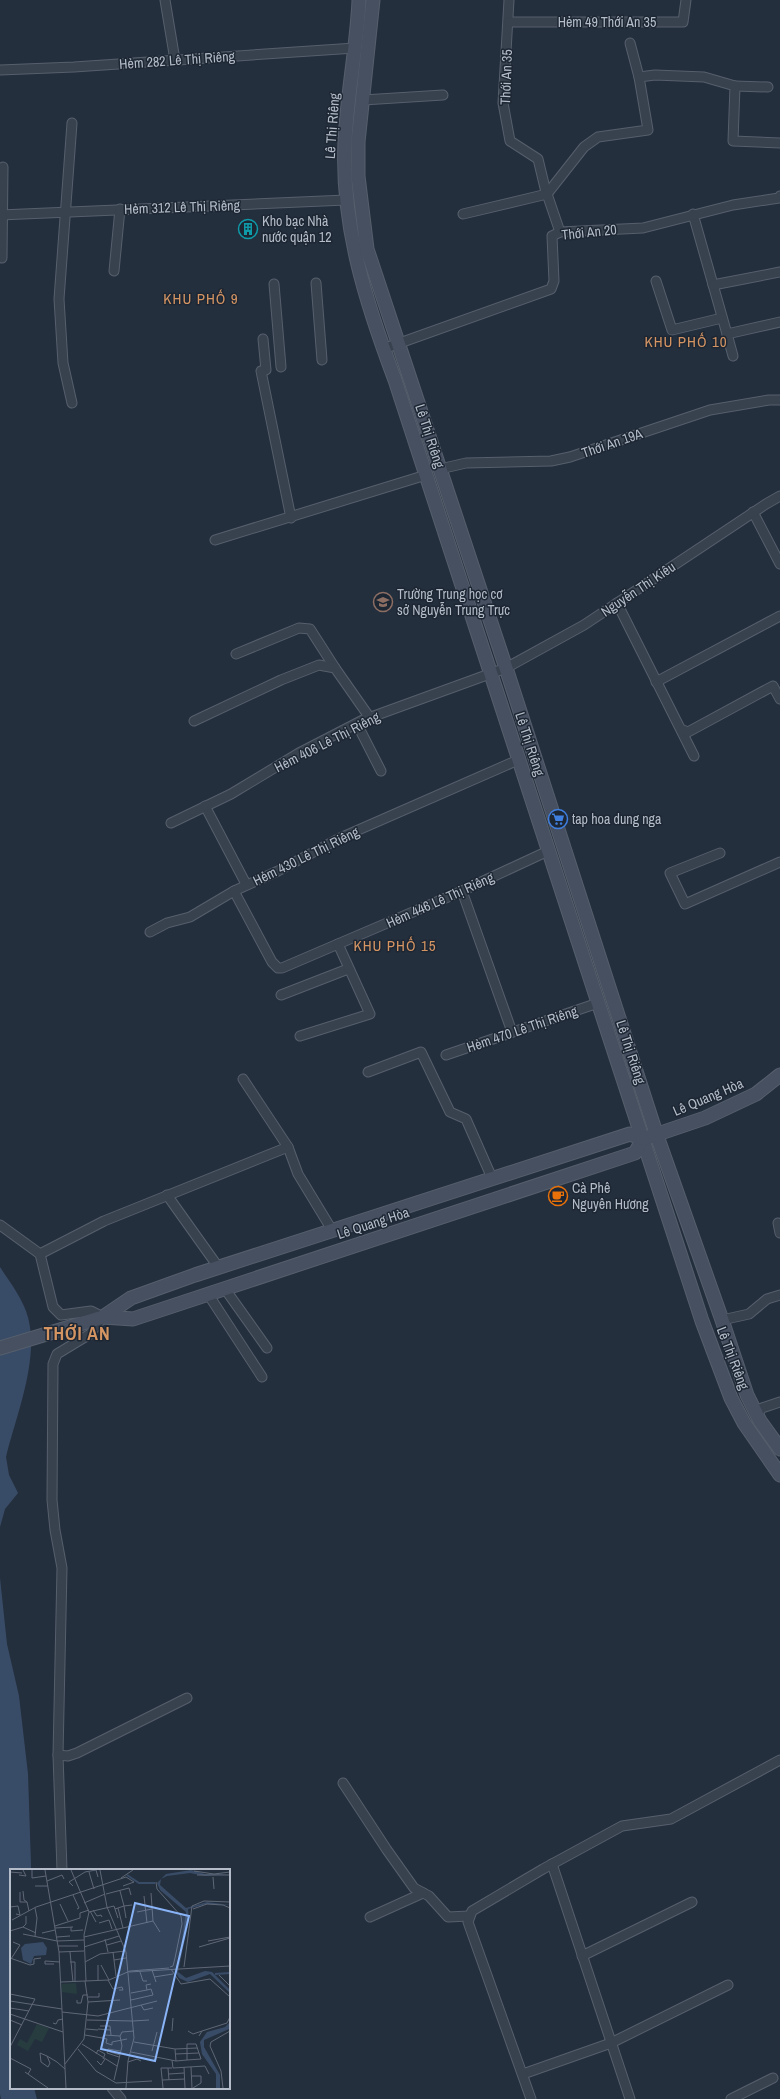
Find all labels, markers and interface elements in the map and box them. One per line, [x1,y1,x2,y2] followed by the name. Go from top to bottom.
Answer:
[558,13,656,31] street label: Hẻm 49 Thới An 35
[119,47,236,73] street label: Hẻm 282 Lê Thị Riêng
[496,49,516,105] street label: Thới An 35
[321,92,343,160] street label: Lê Thị Riêng
[124,196,241,218] street label: Hẻm 312 Lê Thị Riêng
[262,212,332,246] place label: Kho bạc Nhà nước quận 12
[237,218,259,240] building icon: Kho bạc Nhà nước quận 12
[560,220,618,244] street label: Thới An 20
[163,288,239,309] district label: KHU PHỐ 9
[644,331,728,352] district label: KHU PHỐ 10
[411,402,449,471] street label: Lê Thị Riêng
[579,424,645,462] street label: Thới An 19A
[597,558,679,620] street label: Nguyễn Thị Kiêu
[397,585,510,619] place label: Trường Trung học cơ sở Nguyễn Trung Trực
[372,591,394,613] school or university icon: Trường Trung học cơ sở Nguyễn Trung Trực
[271,707,383,776] street label: Hẻm 406 Lê Thị Riêng
[511,710,549,779] street label: Lê Thị Riêng
[547,808,569,830] supermarket icon: tap hoa dung nga
[572,810,662,828] place label: tap hoa dung nga
[250,822,363,890] street label: Hẻm 430 Lê Thị Riêng
[383,868,497,932] street label: Hẻm 446 Lê Thị Riêng
[353,935,437,956] district label: KHU PHỐ 15
[464,1001,580,1056] street label: Hẻm 470 Lê Thị Riêng
[612,1018,650,1087] street label: Lê Thị Riêng
[670,1074,746,1120] street label: Lê Quang Hòa
[572,1179,649,1213] place label: Cà Phê Nguyên Hương
[547,1185,569,1207] cafe icon: Cà Phê Nguyên Hương
[335,1203,412,1243] street label: Lê Quang Hòa
[43,1321,111,1346] district label: THỚI AN
[713,1324,753,1393] street label: Lê Thị Riêng
[10,1869,230,2089] inset map

